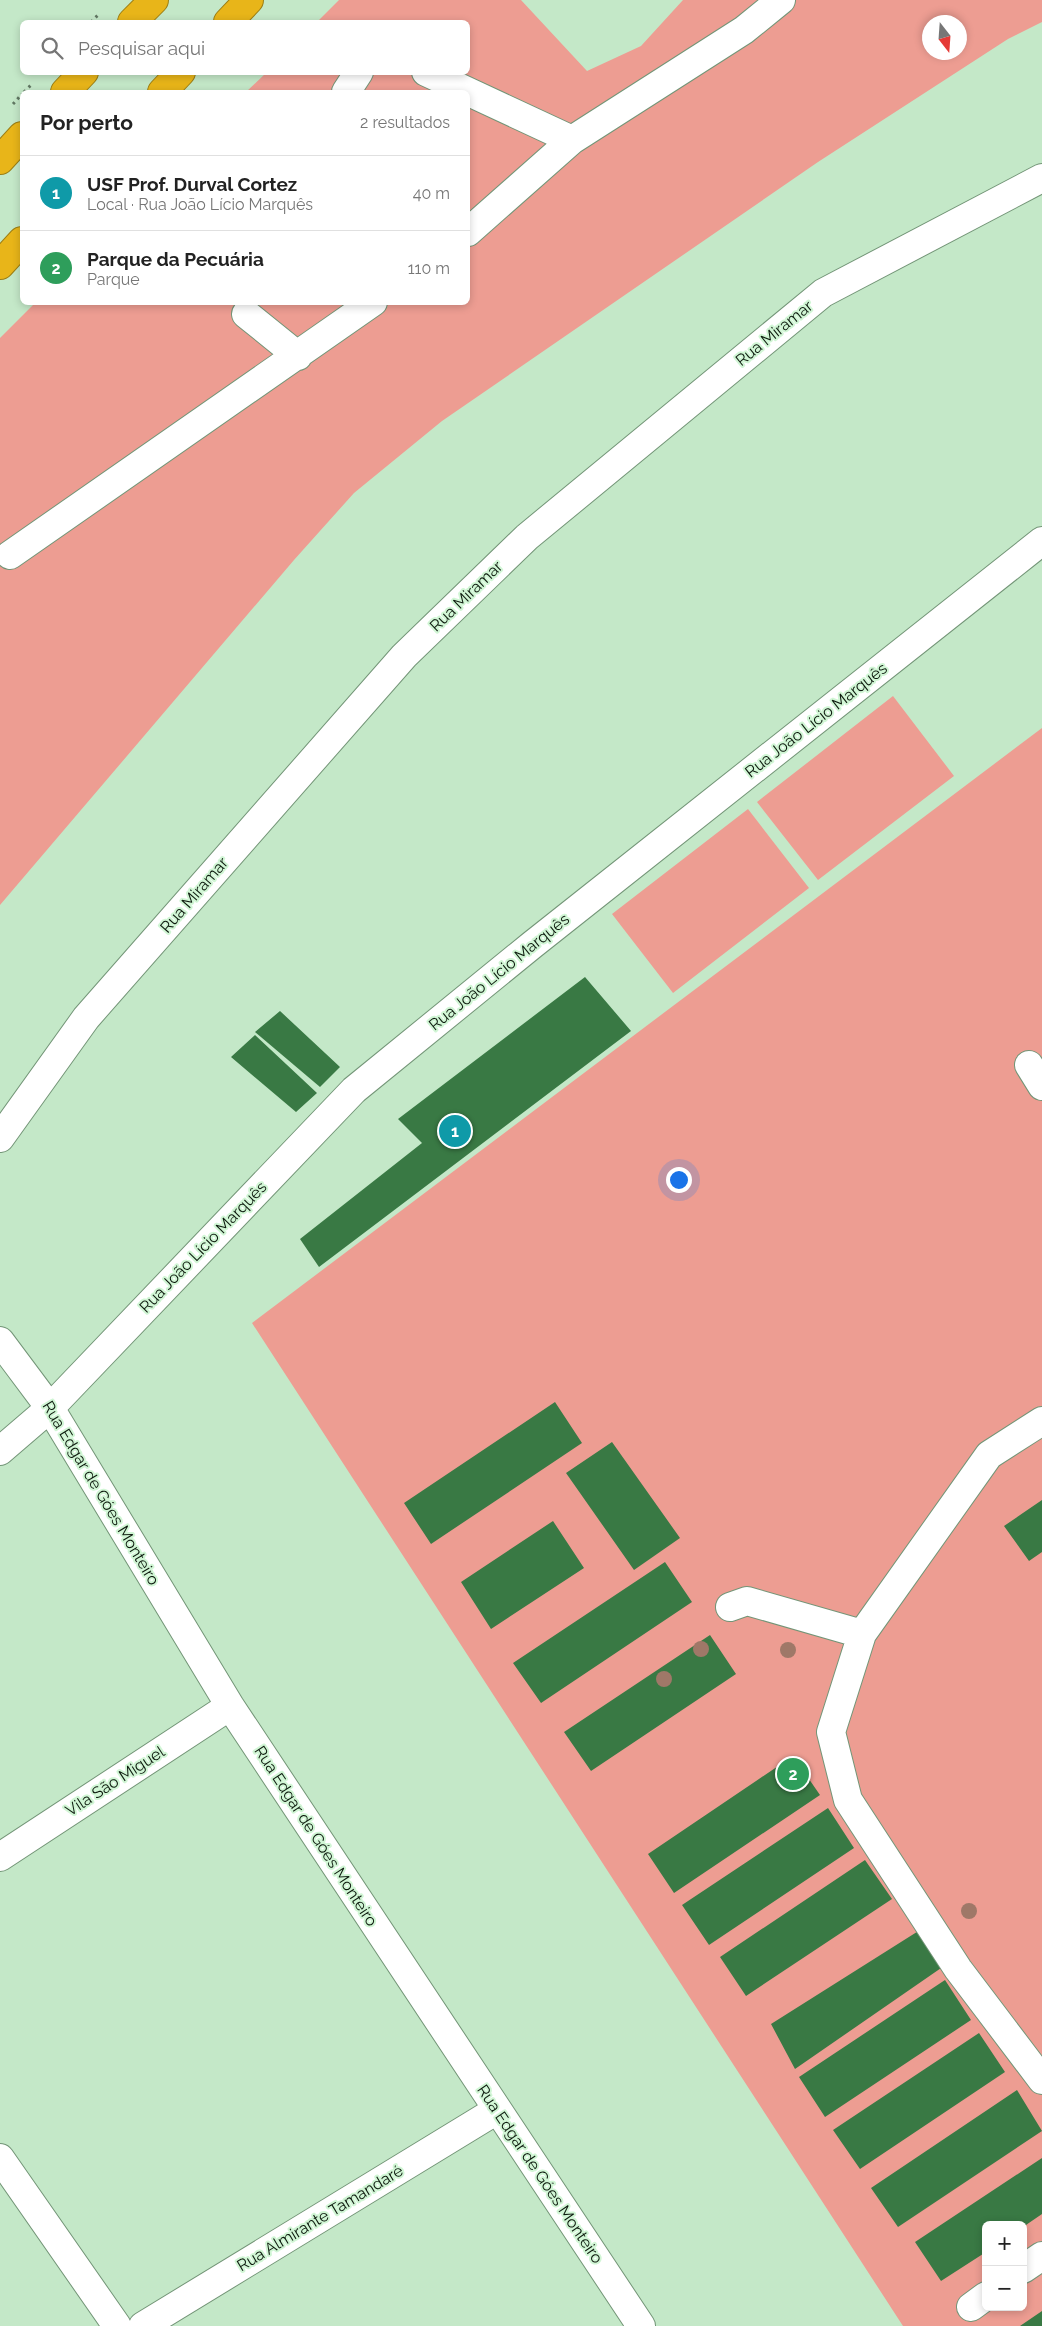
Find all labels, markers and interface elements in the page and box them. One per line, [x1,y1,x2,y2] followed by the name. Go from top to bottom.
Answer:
[922,15,967,60] north arrow
[20,20,470,75] search box
[38,34,66,62] icon: search
[78,37,205,59] text: Pesquisar aqui
[40,110,133,135] text: Por perto
[360,113,450,132] text: 2 resultados
[87,173,297,195] text: USF Prof. Durval Cortez
[52,184,60,203] text: 1
[413,184,450,203] text: 40 m
[87,195,313,214] text: Local · Rua João Lício Marquês
[87,248,264,270] text: Parque da Pecuária
[51,259,61,278] text: 2
[408,259,450,278] text: 110 m
[87,270,140,289] text: Parque
[732,296,817,370] street label: Rua Miramar
[426,556,506,635] street label: Rua Miramar
[741,659,891,781] street label: Rua João Lício Marquês
[156,853,232,937] street label: Rua Miramar
[425,909,573,1034] street label: Rua João Lício Marquês
[439,1112,471,1150] pin: 1
[666,1167,692,1193] your location
[135,1177,271,1316] street label: Rua João Lício Marquês
[38,1398,164,1588] street label: Rua Edgar de Góes Monteiro
[62,1742,169,1820] street label: Vila São Miguel
[251,1742,381,1930] street label: Rua Edgar de Góes Monteiro
[777,1755,809,1793] pin: 2
[473,2081,607,2267] street label: Rua Edgar de Góes Monteiro
[234,2161,406,2275] street label: Rua Almirante Tamandaré
[982,2221,1027,2311] map controls
[982,2221,1027,2266] button: +
[982,2266,1027,2311] button: −

